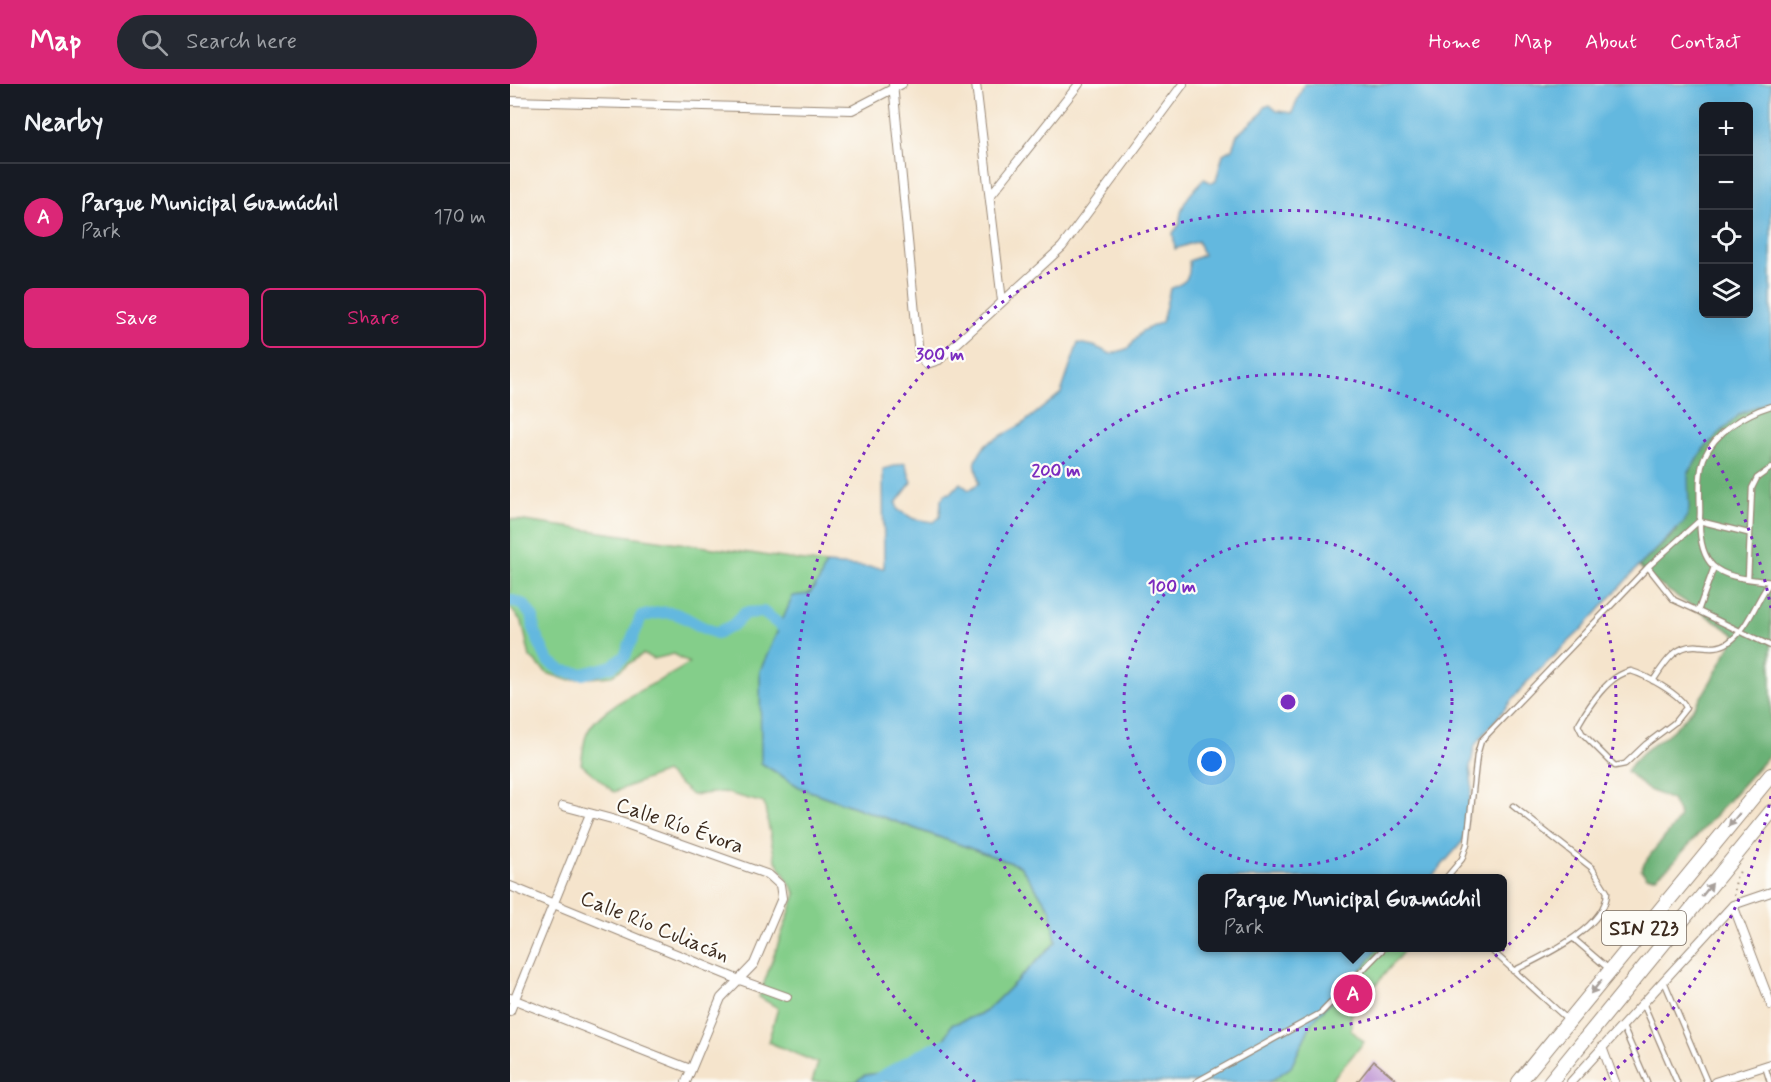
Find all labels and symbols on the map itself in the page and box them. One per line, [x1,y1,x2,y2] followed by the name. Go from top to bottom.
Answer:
[916,343,964,367] text: 300 m
[1031,459,1081,483] text: 200 m
[1148,575,1196,599] text: 100 m
[1278,692,1298,712] centre of rings
[1197,747,1226,776] your location
[612,791,747,861] street label: Calle Río Évora
[1728,813,1740,828] one-way arrow
[1700,882,1713,898] one-way arrow
[576,884,733,970] street label: Calle Río Culiacán
[1602,911,1686,945] road number: SIN 223
[1334,972,1372,1016] pin: A
[1590,979,1603,995] one-way arrow

